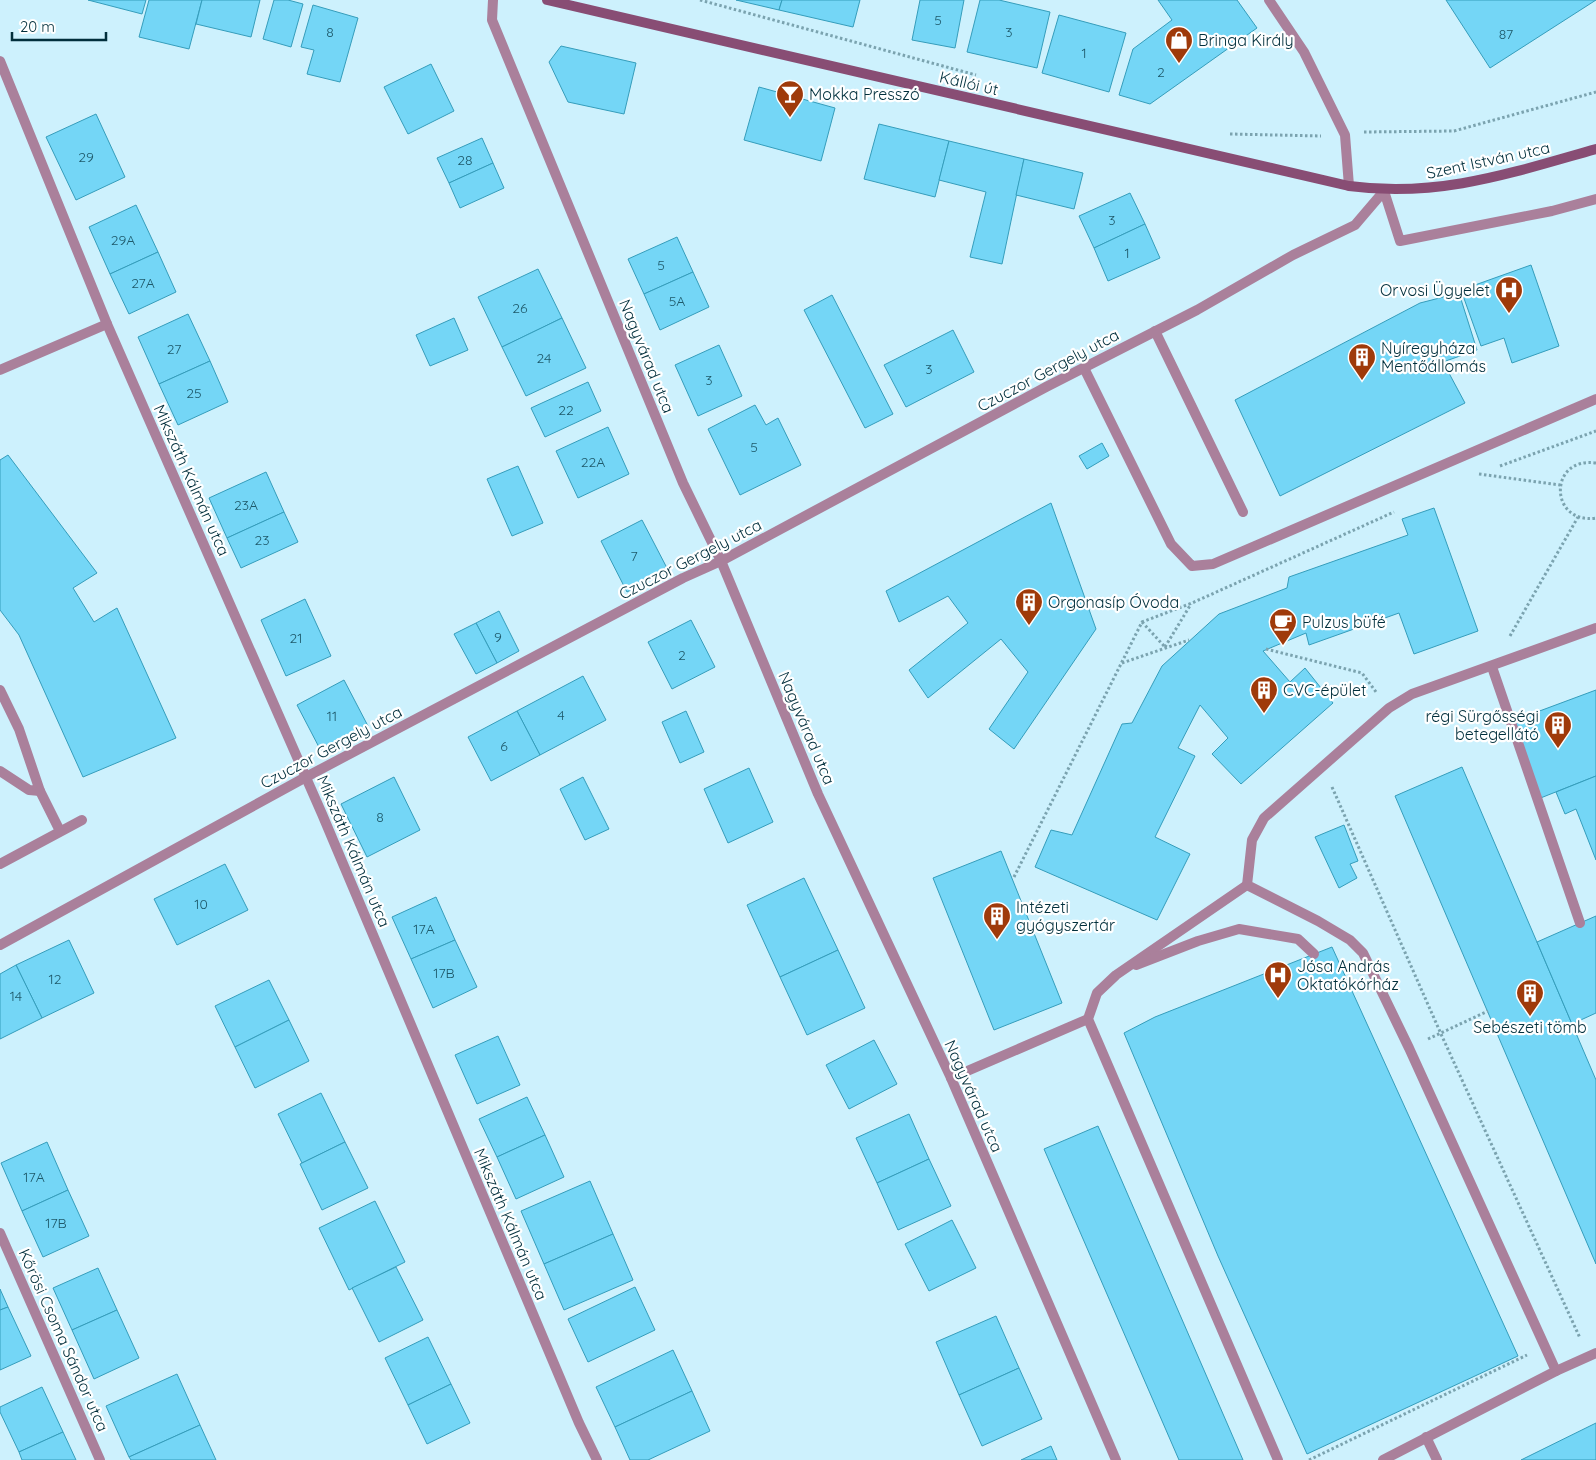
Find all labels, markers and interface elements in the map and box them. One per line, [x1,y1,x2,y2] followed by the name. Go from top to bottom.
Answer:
[12,10,106,42] scale bar
[934,11,942,29] house number: 5
[20,17,55,36] text: 20 m
[326,23,334,41] house number: 8
[1005,23,1013,41] house number: 3
[1164,25,1194,64] shop icon: Bringa Király
[1499,25,1513,43] house number: 87
[1198,30,1294,50] place label: Bringa Király
[1081,44,1087,62] house number: 1
[1157,63,1165,81] house number: 2
[938,67,1000,99] street label: Kállói út
[775,79,805,118] bar icon: Mokka Presszó
[809,84,920,104] place label: Mokka Presszó
[1424,137,1552,183] street label: Szent István utca
[78,148,94,166] house number: 29
[457,151,473,169] house number: 28
[1108,211,1116,229] house number: 3
[111,231,135,249] house number: 29A
[1124,244,1130,262] house number: 1
[657,256,665,274] house number: 5
[131,274,155,292] house number: 27A
[1494,275,1524,314] hospital icon: Orvosi Ügyelet
[1380,280,1490,300] place label: Orvosi Ügyelet
[669,292,685,310] house number: 5A
[615,296,679,416] street label: Nagyvárad utca
[512,299,528,317] house number: 26
[974,324,1122,416] street label: Czuczor Gergely utca
[1381,338,1486,376] place label: Nyíregyháza Mentőállomás
[167,340,181,358] house number: 27
[1347,342,1377,381] building icon: Nyíregyháza Mentőállomás
[537,349,551,367] house number: 24
[925,360,933,378] house number: 3
[705,371,713,389] house number: 3
[186,384,202,402] house number: 25
[150,401,234,559] street label: Mikszáth Kálmán utca
[558,401,574,419] house number: 22
[750,438,758,456] house number: 5
[581,453,605,471] house number: 22A
[234,496,258,514] house number: 23A
[615,514,765,604] street label: Czuczor Gergely utca
[254,531,270,549] house number: 23
[630,547,638,565] house number: 7
[1014,587,1044,626] building icon: Orgonasíp Óvoda
[1048,592,1179,612] place label: Orgonasíp Óvoda
[1268,607,1298,646] cafe icon: Pulzus büfé
[1302,612,1386,632] place label: Pulzus büfé
[494,628,502,646] house number: 9
[290,629,302,647] house number: 21
[678,646,686,664] house number: 2
[774,669,840,787] street label: Nagyvárad utca
[1249,675,1279,714] building icon: CVC-épület
[1283,680,1366,700] place label: CVC-épület
[257,701,405,793] street label: Czuczor Gergely utca
[557,706,565,724] house number: 4
[1425,706,1539,744] place label: régi Sürgősségi betegellátó
[327,707,337,725] house number: 11
[1543,710,1573,749] building icon: régi Sürgősségi betegellátó
[500,737,508,755] house number: 6
[313,772,395,930] street label: Mikszáth Kálmán utca
[376,808,384,826] house number: 8
[194,895,208,913] house number: 10
[1016,897,1115,935] place label: Intézeti gyógyszertár
[982,901,1012,940] building icon: Intézeti gyógyszertár
[413,920,435,938] house number: 17A
[1297,956,1399,994] place label: Jósa András Oktatókórház
[1263,960,1293,999] hospital icon: Jósa András Oktatókórház
[433,964,455,982] house number: 17B
[49,970,62,988] house number: 12
[1515,978,1545,1017] building icon: Sebészeti tömb
[10,987,22,1005] house number: 14
[1473,1017,1587,1037] place label: Sebészeti tömb
[940,1037,1008,1155] street label: Nagyvárad utca
[470,1145,552,1303] street label: Mikszáth Kálmán utca
[23,1168,45,1186] house number: 17A
[45,1214,67,1232] house number: 17B
[15,1245,113,1435] street label: Kőrösi Csoma Sándor utca

